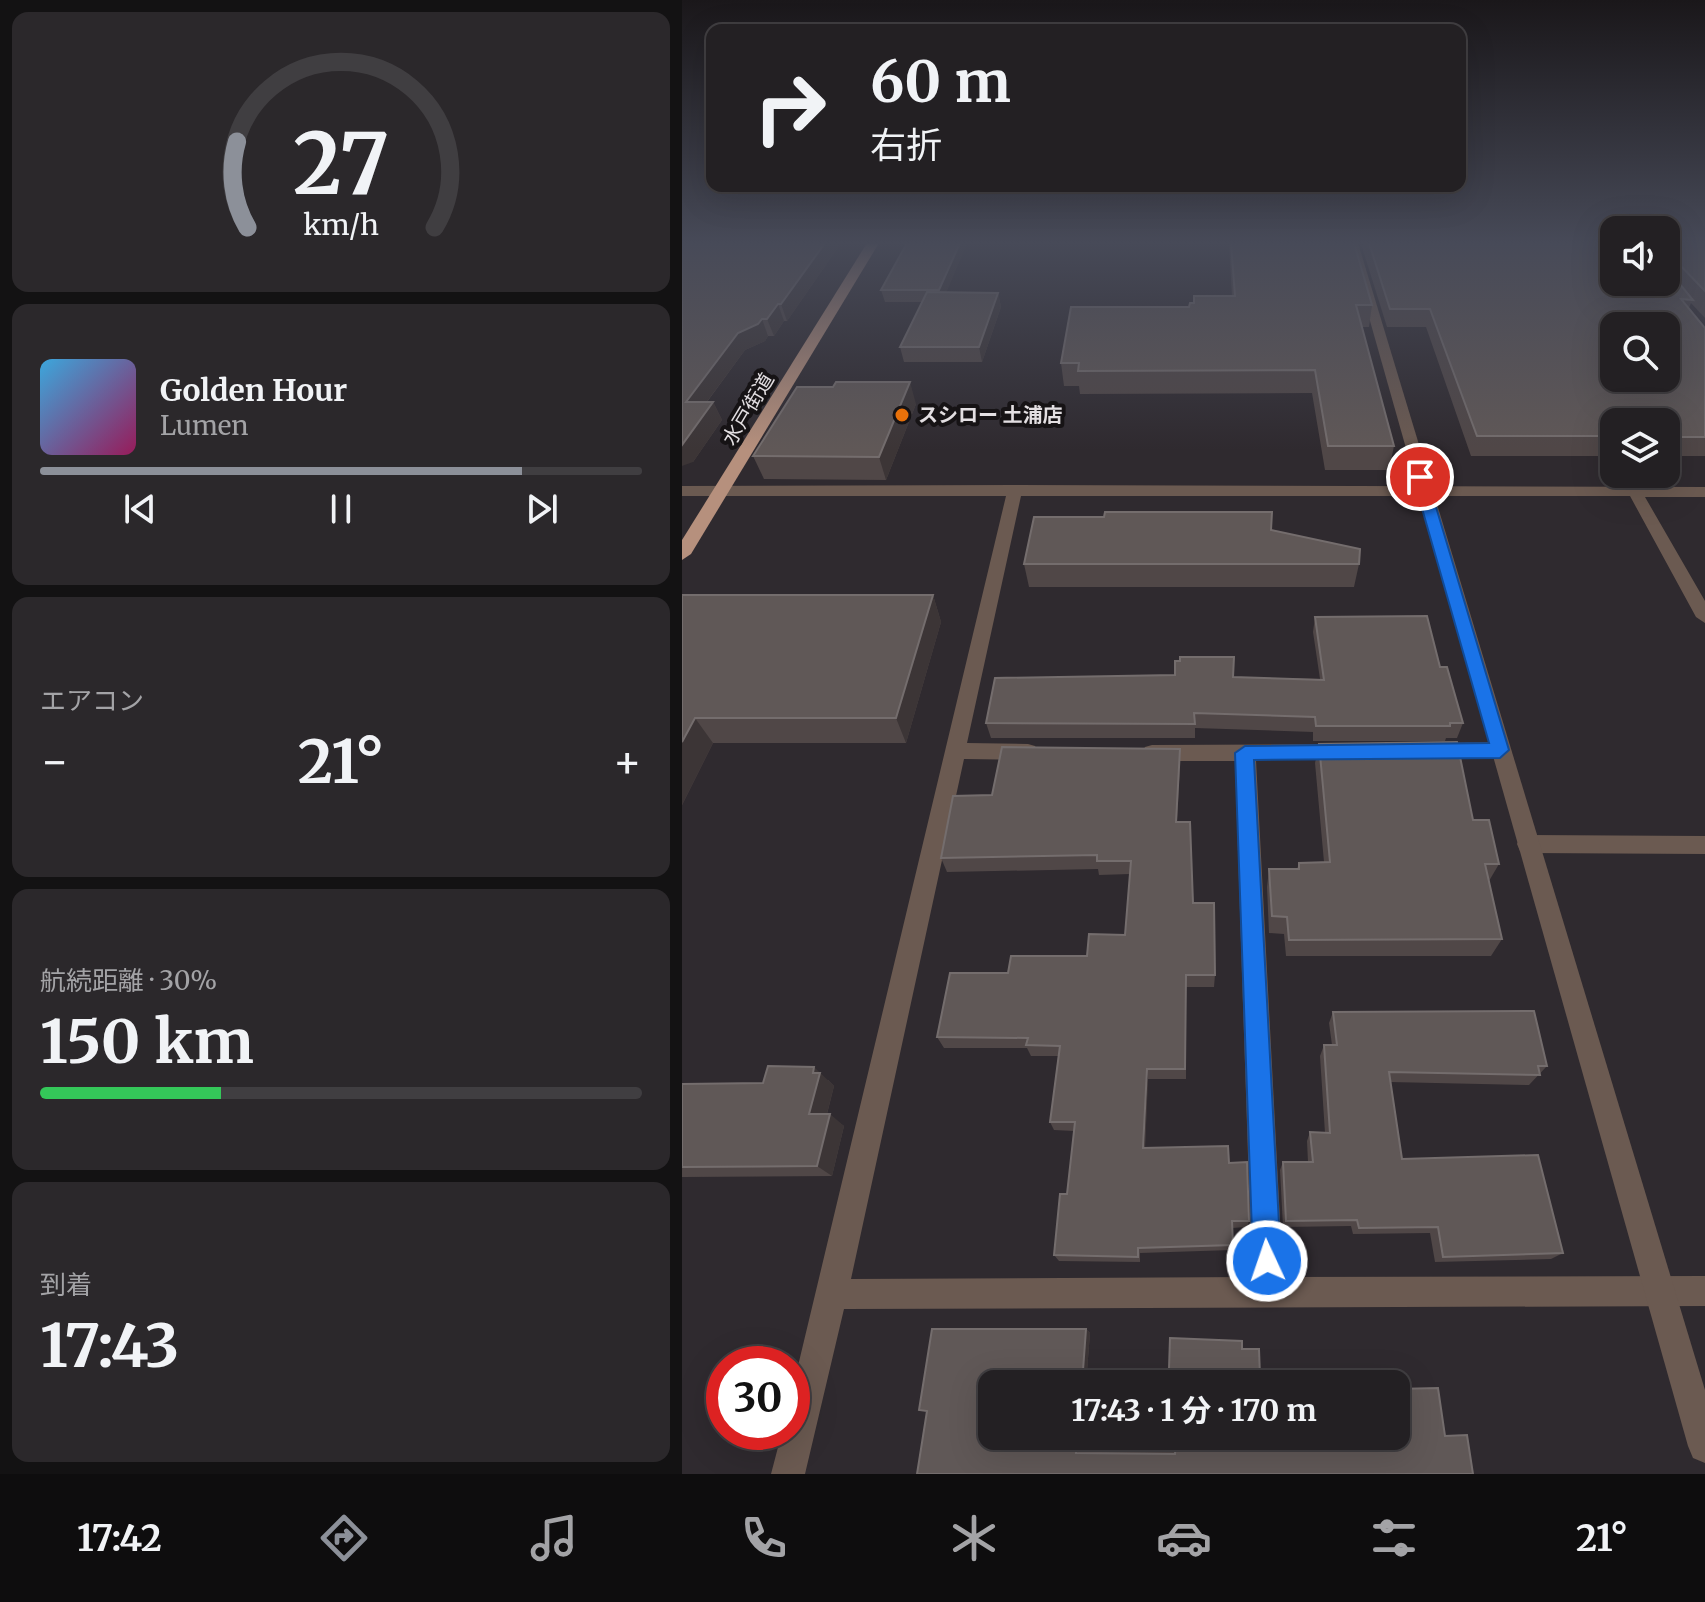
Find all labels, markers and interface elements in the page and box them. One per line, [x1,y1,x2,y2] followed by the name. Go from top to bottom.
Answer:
[870,47,1011,117] text: 60 m
[738,56,842,160] icon: right
[293,112,389,217] text: 27
[870,123,942,168] text: 右折
[303,207,379,243] text: km/h
[1600,216,1680,488] map controls
[1600,216,1680,296] button: sound
[1600,312,1680,392] button: search
[716,368,779,449] street label: 水戸街道
[160,371,347,409] text: Golden Hour
[918,402,1063,427] place label: スシロー 土浦店
[893,406,911,424] marker: スシロー 土浦店
[1600,408,1680,488] button: layers
[160,409,249,442] text: Lumen
[1386,443,1454,511] pin
[1398,455,1442,499] icon: arrive
[118,487,162,531] icon: previous
[319,487,363,531] icon: pause
[520,487,564,531] icon: next
[40,684,144,717] text: エアコン
[298,724,384,799] text: 21°
[40,734,69,789] text: −
[613,734,642,789] text: +
[40,964,217,997] text: 航続距離 · 30%
[40,1004,254,1079] text: 150 km
[1225,1219,1309,1303] position arrow
[40,1268,92,1301] text: 到着
[40,1308,179,1383] text: 17:43
[706,1346,810,1450] speed limit sign: 30
[1071,1391,1317,1429] text: 17:43 · 1 分 · 170 m
[316,1510,372,1566] icon: directions
[526,1510,582,1566] icon: music
[736,1510,792,1566] icon: phone
[946,1510,1002,1566] icon: climate
[1156,1510,1212,1566] icon: car
[1366,1510,1422,1566] icon: filters
[77,1516,162,1561] text: 17:42
[1576,1516,1628,1561] text: 21°

